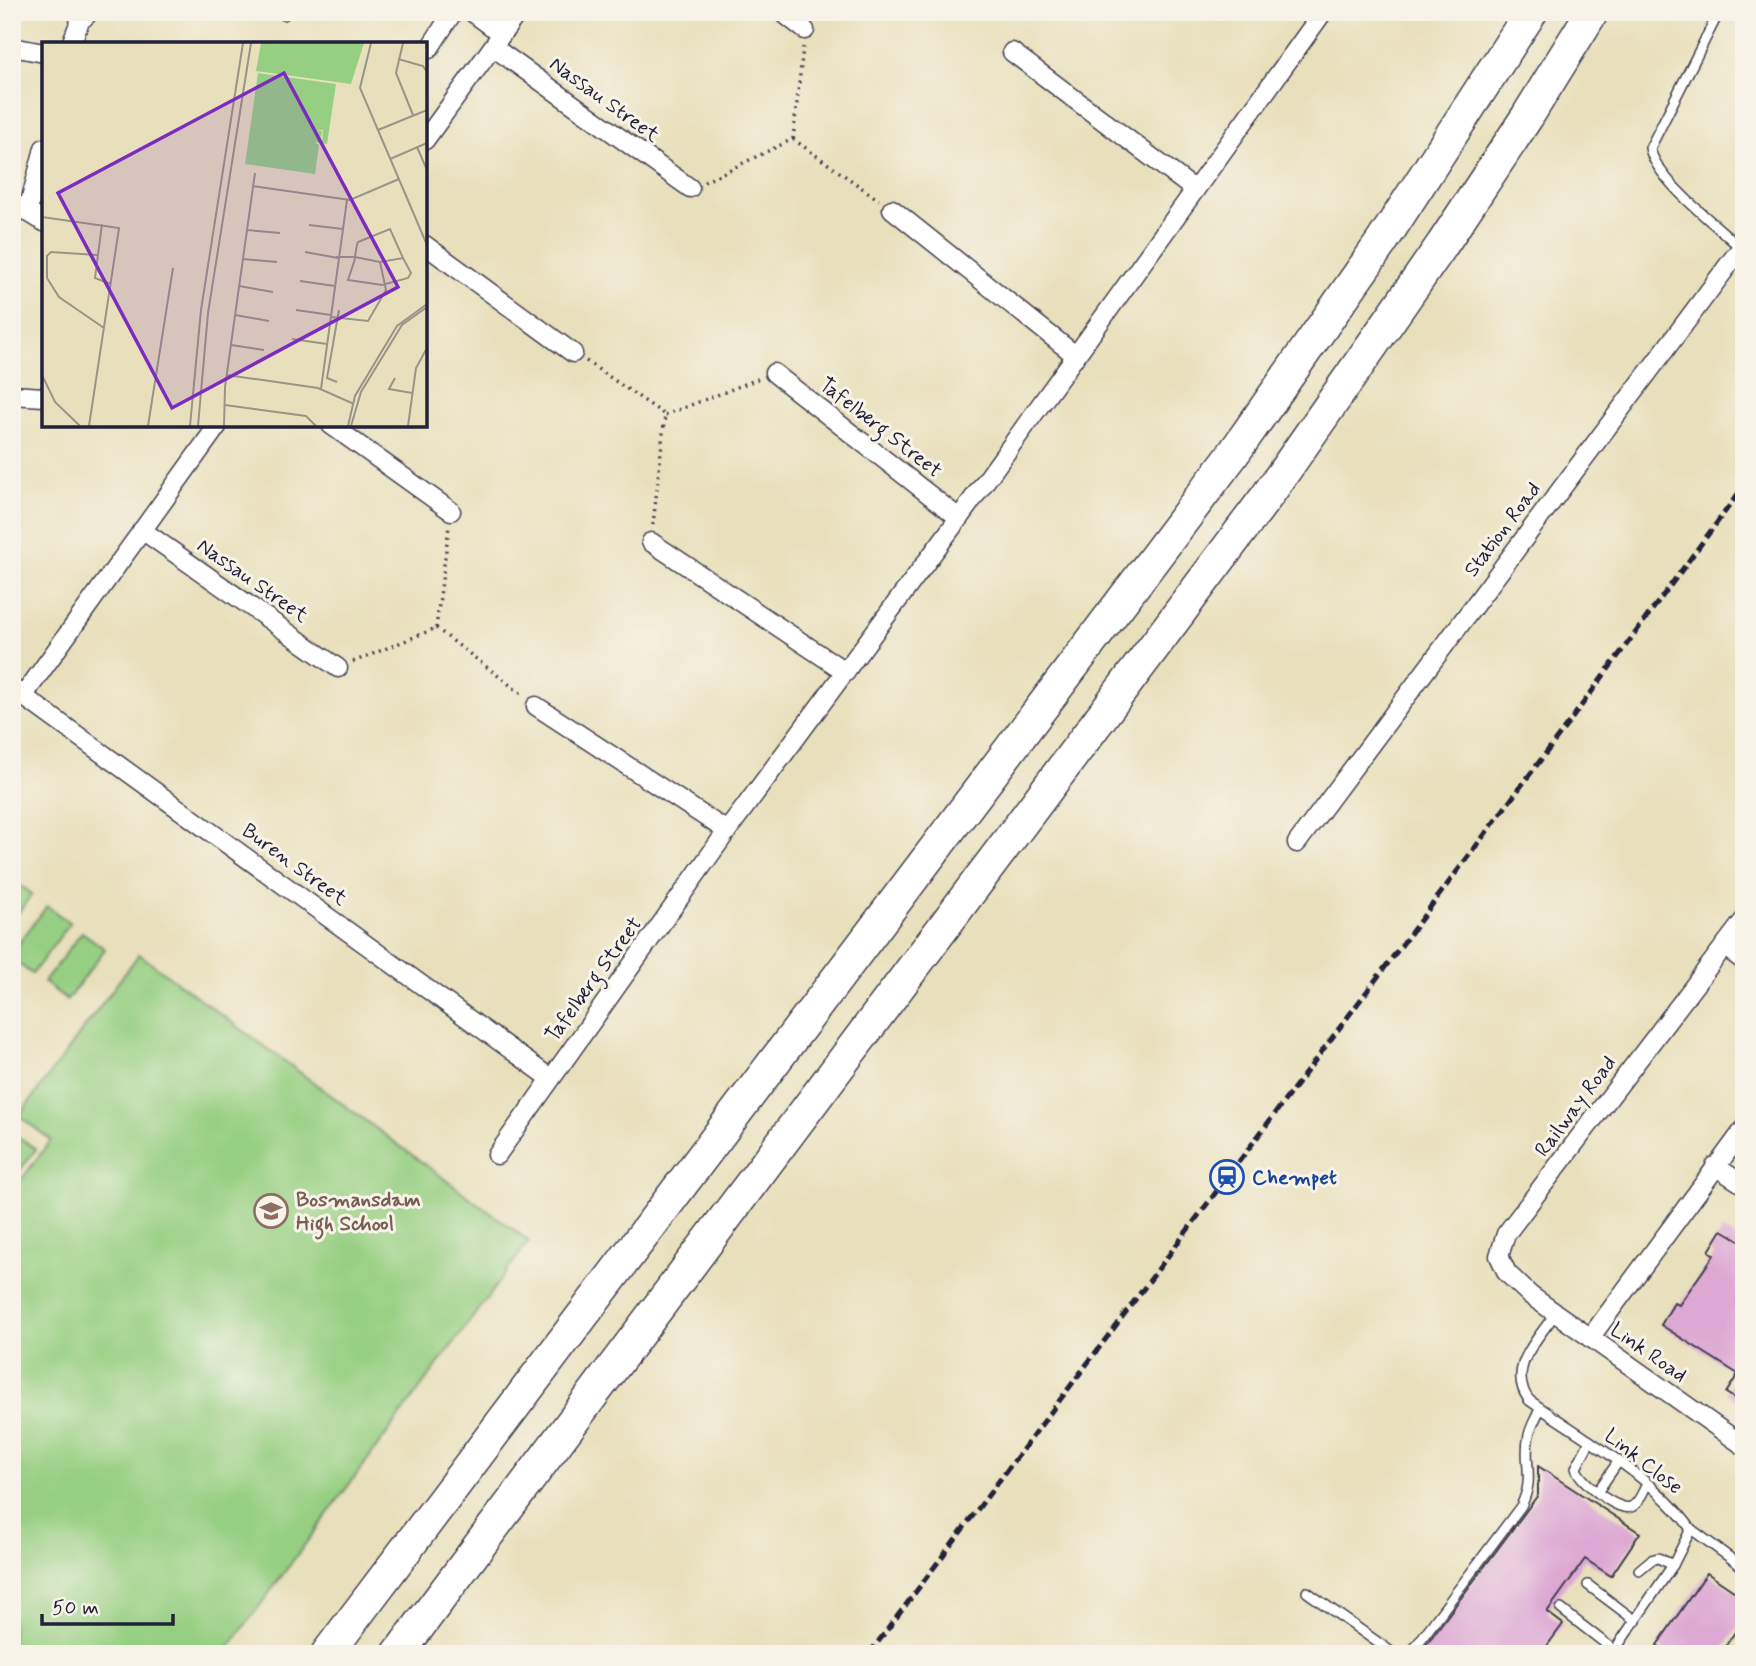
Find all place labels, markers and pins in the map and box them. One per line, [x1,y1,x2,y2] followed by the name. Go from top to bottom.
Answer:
[1208,1158,1246,1196] station icon: Chempet
[1252,1164,1337,1192] place label: Chempet
[296,1186,421,1240] place label: Bosmansdam High School
[252,1192,290,1230] school or university icon: Bosmansdam High School

